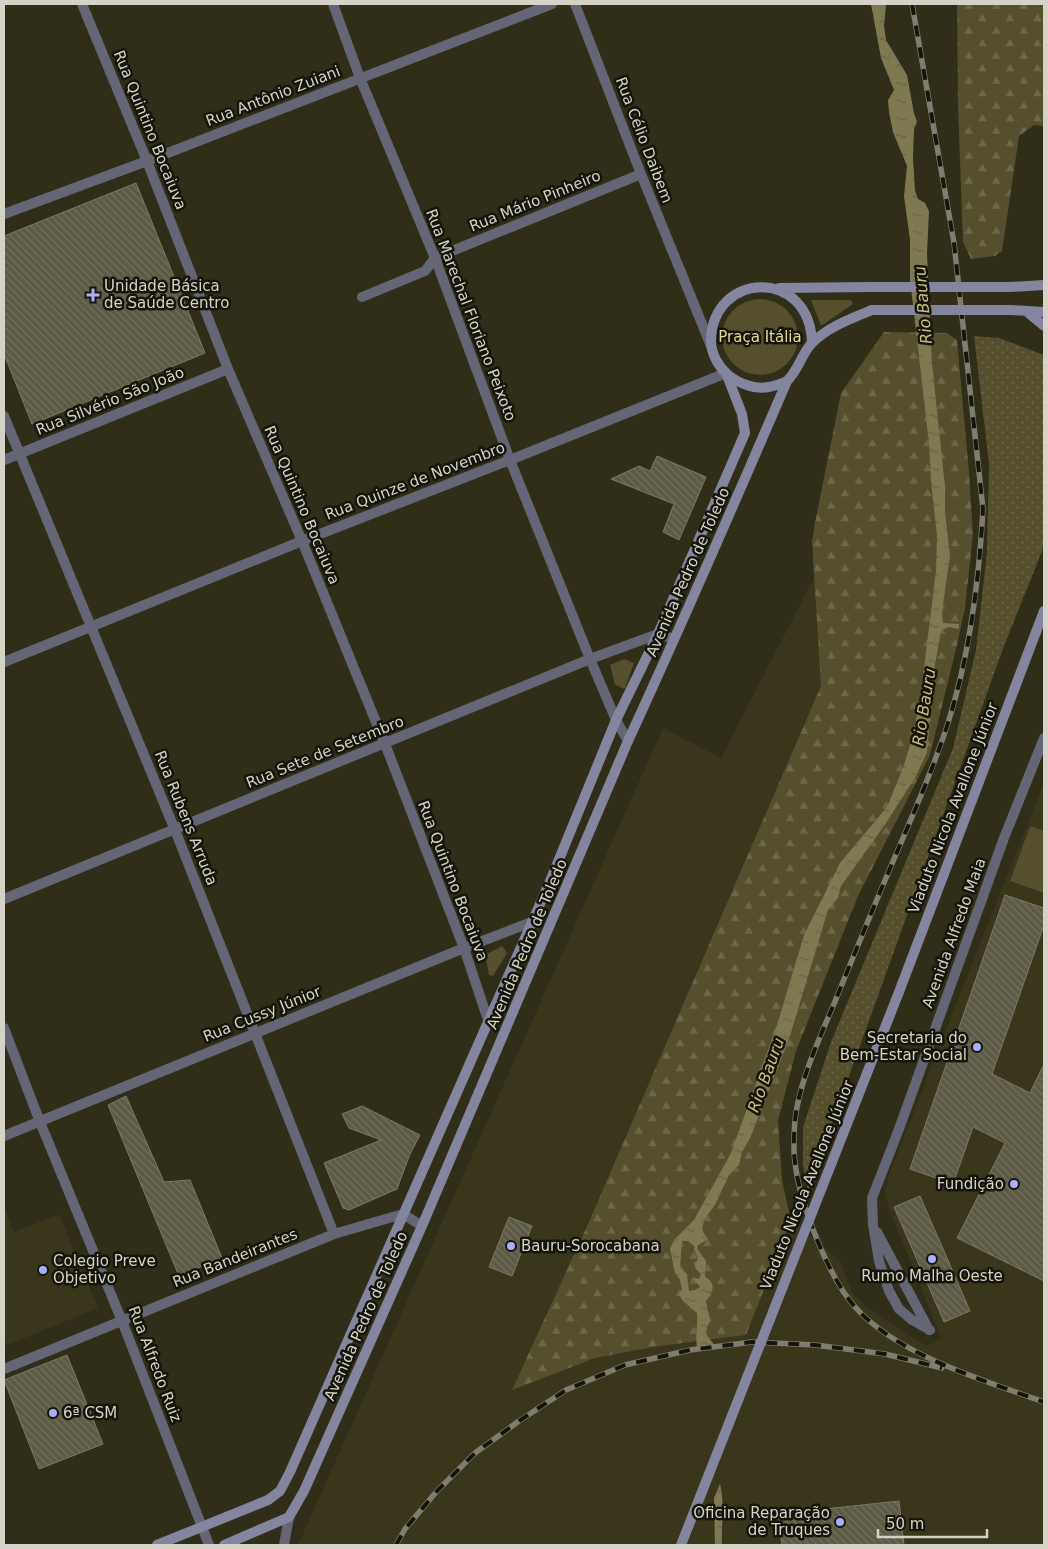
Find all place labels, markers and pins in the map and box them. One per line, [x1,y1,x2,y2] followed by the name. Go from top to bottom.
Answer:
[104,277,229,312] place label: Unidade Básica de Saúde Centro
[86,288,100,302] marker: Unidade Básica de Saúde Centro
[840,1029,967,1064] place label: Secretaria do Bem-Estar Social
[971,1041,983,1053] marker: Secretaria do Bem-Estar Social
[937,1175,1004,1193] place label: Fundição
[1008,1178,1020,1190] marker: Fundição
[521,1237,660,1255] place label: Bauru-Sorocabana
[505,1240,517,1252] marker: Bauru-Sorocabana
[53,1252,156,1287] place label: Colegio Preve Objetivo
[926,1253,938,1265] marker: Rumo Malha Oeste
[37,1264,49,1276] marker: Colegio Preve Objetivo
[861,1267,1003,1285] place label: Rumo Malha Oeste
[63,1404,117,1422] place label: 6ª CSM
[47,1407,59,1419] marker: 6ª CSM
[693,1504,830,1539] place label: Oficina Reparação de Truques
[834,1516,846,1528] marker: Oficina Reparação de Truques

